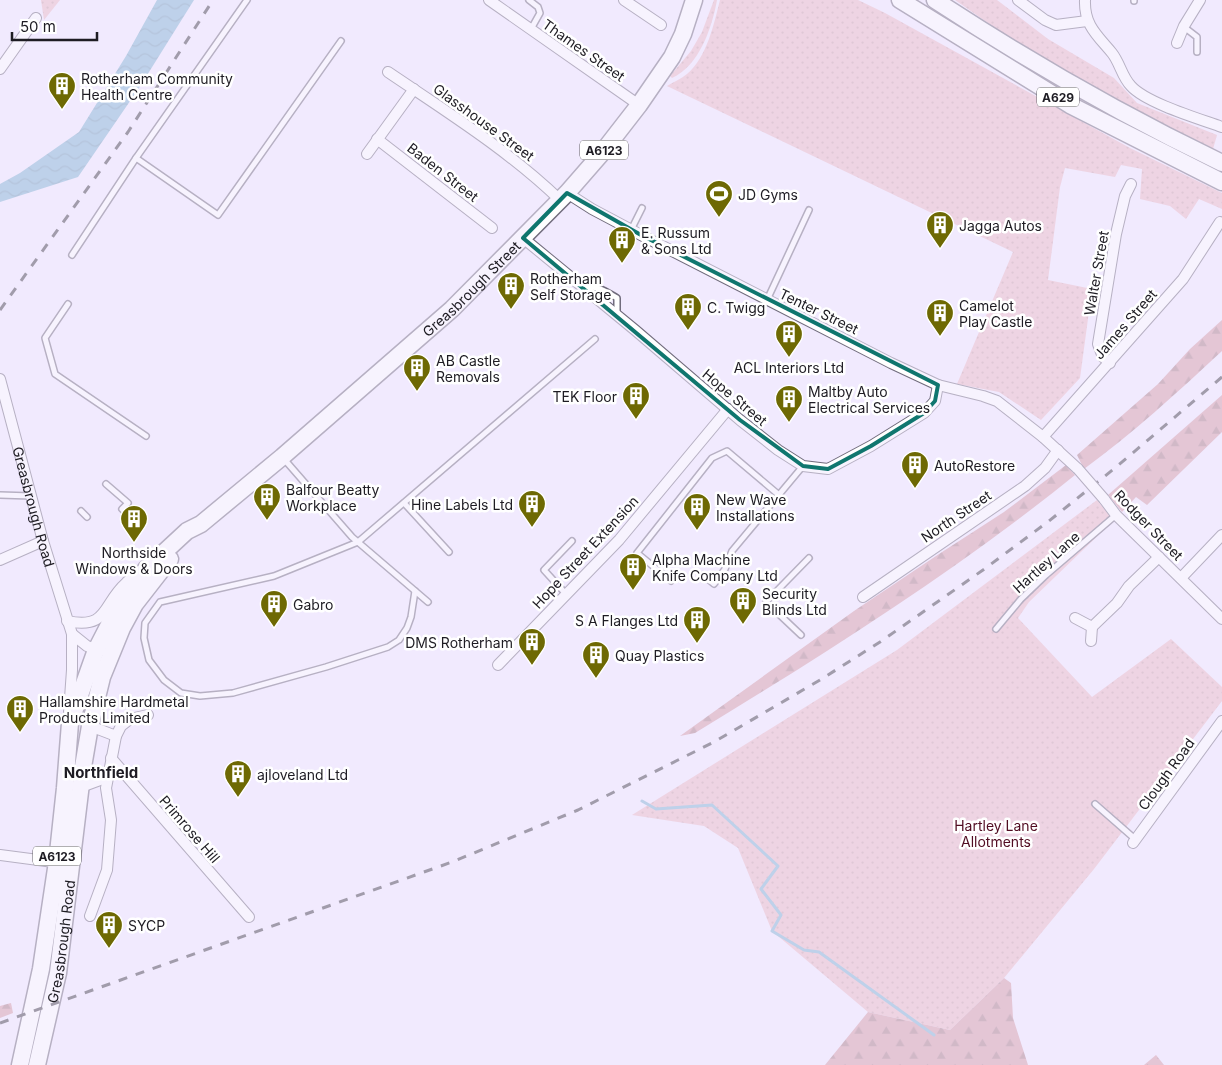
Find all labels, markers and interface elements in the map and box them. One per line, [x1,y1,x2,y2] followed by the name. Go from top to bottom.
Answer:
[12,10,98,42] scale bar
[540,15,629,85] street label: Thames Street
[20,17,56,36] text: 50 m
[81,70,233,103] place label: Rotherham Community Health Centre
[47,71,77,110] building icon: Rotherham Community Health Centre
[430,80,538,165] street label: Glasshouse Street
[1037,88,1079,106] road number: A629
[404,139,482,205] street label: Baden Street
[580,140,628,160] road number: A6123
[704,179,734,218] sports icon: JD Gyms
[738,186,798,203] place label: JD Gyms
[925,210,955,249] building icon: Jagga Autos
[959,217,1042,234] place label: Jagga Autos
[641,224,712,257] place label: E. Russum & Sons Ltd
[607,225,637,264] building icon: E. Russum & Sons Ltd
[1080,229,1112,317] street label: Walter Street
[419,237,524,340] street label: Greasbrough Street
[530,270,611,303] place label: Rotherham Self Storage
[496,271,526,310] building icon: Rotherham Self Storage
[777,285,862,338] street label: Tenter Street
[1090,285,1160,362] street label: James Street
[673,292,703,331] building icon: C. Twigg
[959,297,1032,330] place label: Camelot Play Castle
[925,298,955,337] building icon: Camelot Play Castle
[707,299,765,316] place label: C. Twigg
[774,319,804,358] building icon: ACL Interiors Ltd
[436,352,500,385] place label: AB Castle Removals
[402,353,432,392] building icon: AB Castle Removals
[734,359,844,376] place label: ACL Interiors Ltd
[699,365,771,429] street label: Hope Street
[621,381,651,420] building icon: TEK Floor
[808,383,930,416] place label: Maltby Auto Electrical Services
[774,384,804,423] building icon: Maltby Auto Electrical Services
[552,388,617,405] place label: TEK Floor
[10,444,59,569] street label: Greasbrough Road
[900,450,930,489] building icon: AutoRestore
[934,457,1015,474] place label: AutoRestore
[286,481,379,514] place label: Balfour Beatty Workplace
[252,482,282,521] building icon: Balfour Beatty Workplace
[918,486,995,546] street label: North Street
[1111,486,1187,564] street label: Rodger Street
[517,489,547,528] building icon: Hine Labels Ltd
[716,491,795,524] place label: New Wave Installations
[528,492,642,612] street label: Hope Street Extension
[682,492,712,531] building icon: New Wave Installations
[411,496,513,513] place label: Hine Labels Ltd
[119,504,149,543] building icon: Northside Windows & Doors
[1009,528,1083,596] street label: Hartley Lane
[75,544,193,577] place label: Northside Windows & Doors
[652,551,778,584] place label: Alpha Machine Knife Company Ltd
[618,552,648,591] building icon: Alpha Machine Knife Company Ltd
[762,585,827,618] place label: Security Blinds Ltd
[728,586,758,625] building icon: Security Blinds Ltd
[259,589,289,628] building icon: Gabro
[293,596,333,613] place label: Gabro
[682,605,712,644] building icon: S A Flanges Ltd
[575,612,678,629] place label: S A Flanges Ltd
[517,627,547,666] building icon: DMS Rotherham
[405,634,513,651] place label: DMS Rotherham
[581,640,611,679] building icon: Quay Plastics
[615,647,704,664] place label: Quay Plastics
[39,693,189,726] place label: Hallamshire Hardmetal Products Limited
[5,694,35,733] building icon: Hallamshire Hardmetal Products Limited
[1134,735,1198,813] street label: Clough Road
[223,759,253,798] building icon: ajloveland Ltd
[64,763,138,782] district label: Northfield
[257,766,348,783] place label: ajloveland Ltd
[156,792,224,866] street label: Primrose Hill
[954,817,1038,850] park label: Hartley Lane Allotments
[33,846,81,866] road number: A6123
[43,879,78,1004] street label: Greasbrough Road
[94,910,124,949] building icon: SYCP
[128,917,165,934] place label: SYCP

